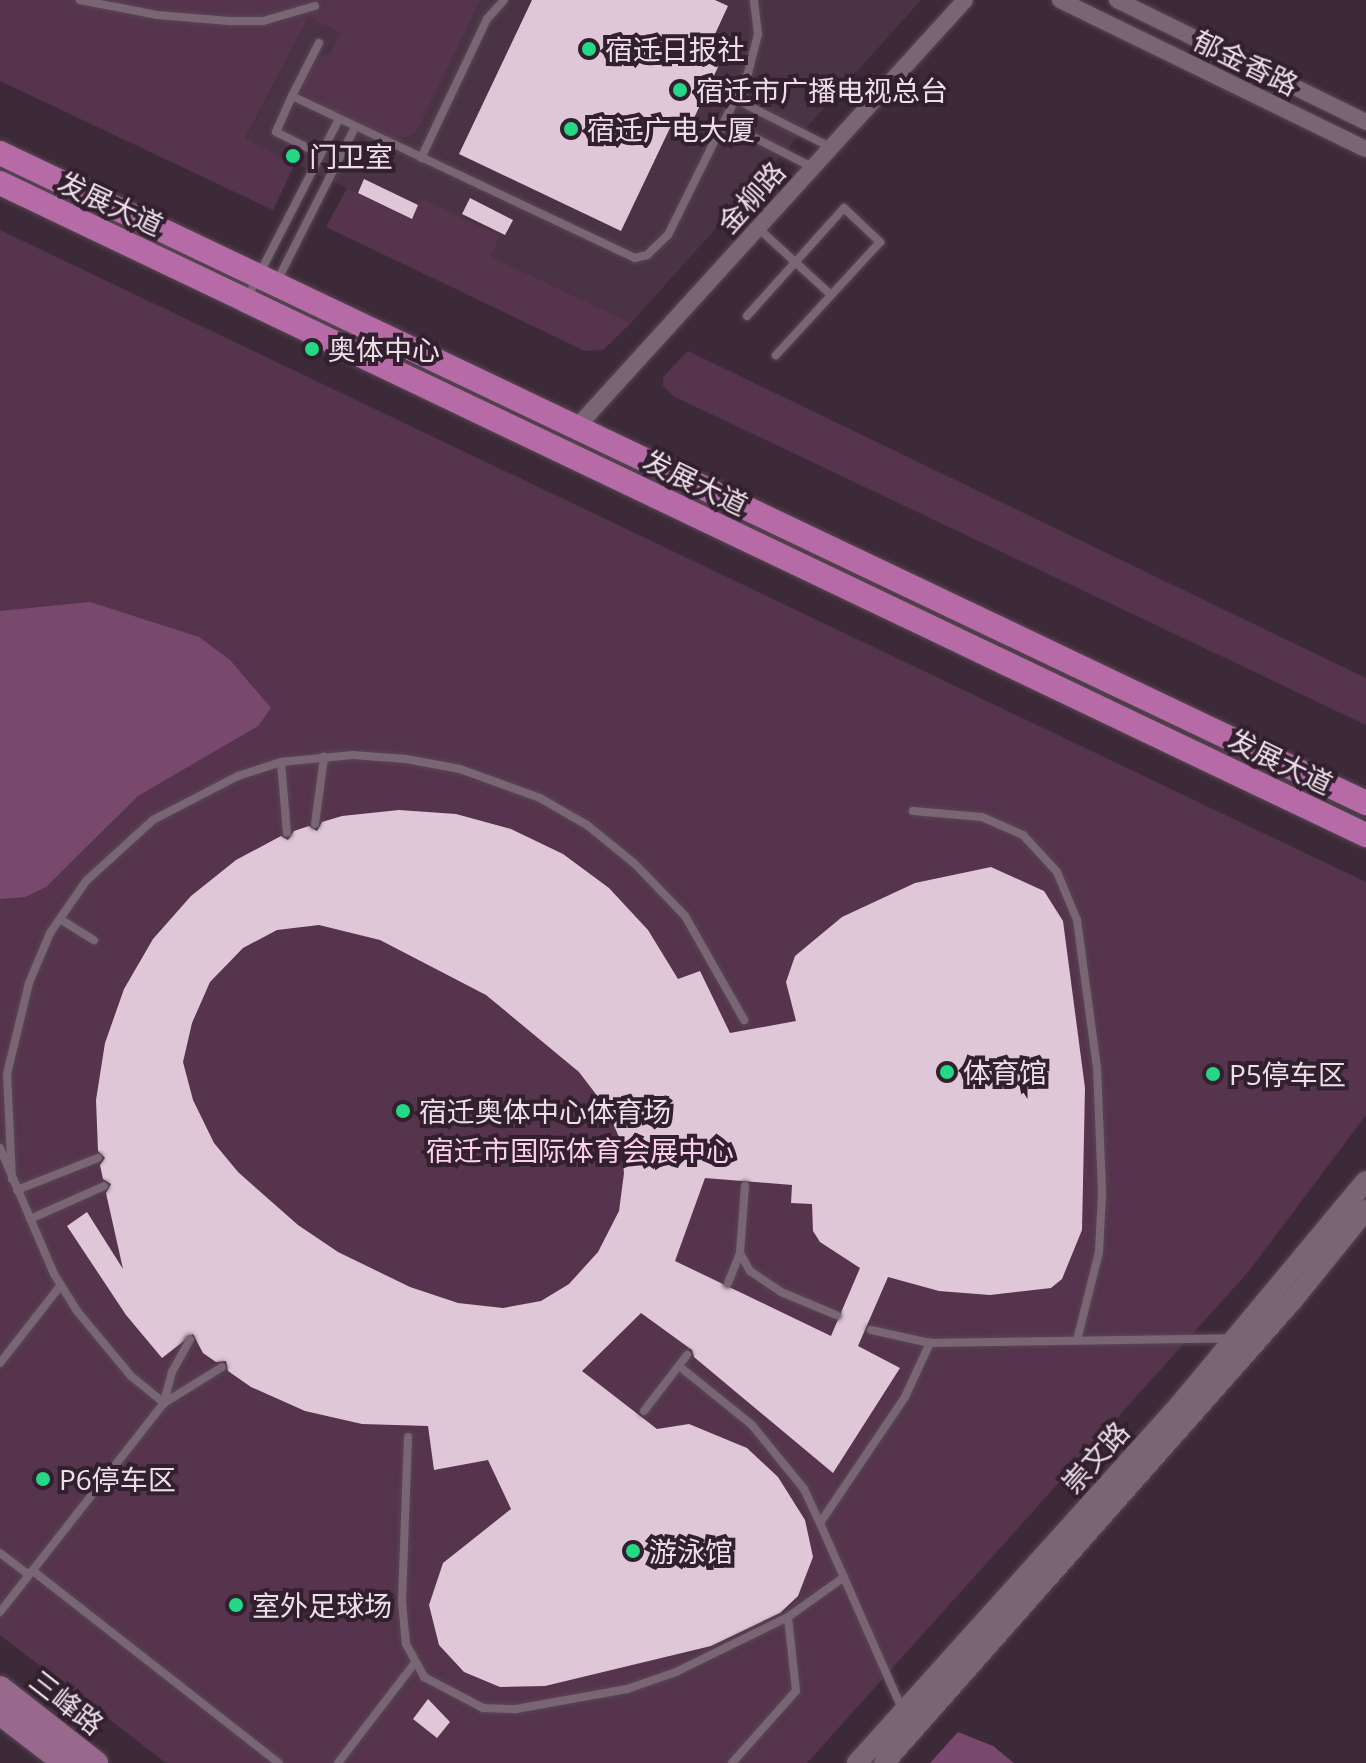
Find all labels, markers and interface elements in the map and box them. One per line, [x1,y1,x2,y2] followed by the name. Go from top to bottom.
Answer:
[1188,22,1304,102] street label: 郁金香路
[605,32,745,66] place label: 宿迁日报社
[580,40,598,58] marker: 宿迁日报社
[696,73,948,107] place label: 宿迁市广播电视总台
[671,81,689,99] marker: 宿迁市广播电视总台
[587,112,755,146] place label: 宿迁广电大厦
[562,120,580,138] marker: 宿迁广电大厦
[309,139,393,173] place label: 门卫室
[284,147,302,165] marker: 门卫室
[710,155,792,239] street label: 金柳路
[53,164,169,242] street label: 发展大道
[328,332,440,366] place label: 奥体中心
[303,340,321,358] marker: 奥体中心
[638,442,754,522] street label: 发展大道
[1223,721,1339,801] street label: 发展大道
[963,1055,1047,1089] place label: 体育馆
[1229,1057,1346,1091] place label: P5停车区
[938,1063,956,1081] marker: 体育馆
[1204,1065,1222,1083] marker: P5停车区
[419,1094,671,1128] place label: 宿迁奥体中心体育场
[394,1102,412,1120] marker: 宿迁奥体中心体育场
[426,1133,734,1167] park label: 宿迁市国际体育会展中心
[1054,1415,1136,1499] street label: 崇文路
[59,1462,176,1496] place label: P6停车区
[34,1470,52,1488] marker: P6停车区
[649,1534,733,1568] place label: 游泳馆
[624,1542,642,1560] marker: 游泳馆
[252,1588,392,1622] place label: 室外足球场
[227,1596,245,1614] marker: 室外足球场
[24,1663,110,1741] street label: 三峰路

